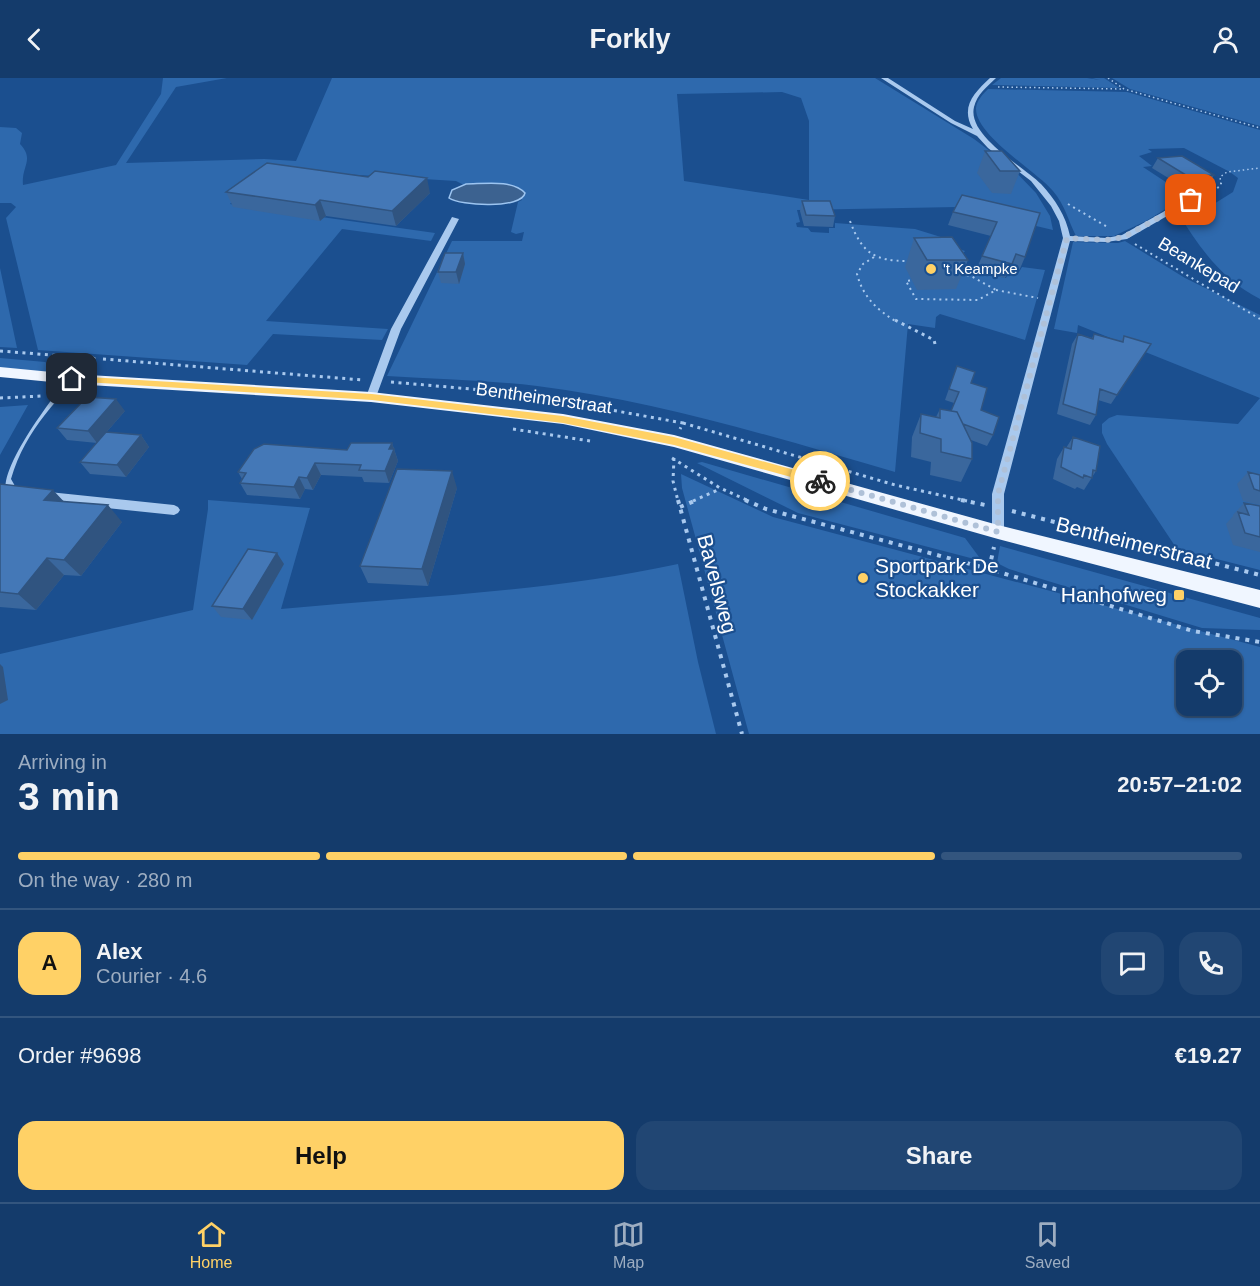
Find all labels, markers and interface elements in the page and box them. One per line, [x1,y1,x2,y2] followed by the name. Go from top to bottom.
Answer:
[18,23,51,56] icon: back
[1209,23,1242,56] icon: person
[589,24,671,54] text: Forkly
[1165,174,1216,225] pin
[1174,183,1207,216] icon: bag
[1155,233,1243,297] street label: Beankepad
[943,260,1018,277] place label: 't Keampke
[924,262,938,276] marker: 't Keampke
[46,353,97,404] pin
[55,362,88,395] icon: home
[475,379,613,417] street label: Bentheimerstraat
[790,451,850,511] courier
[804,465,837,498] icon: bike
[1054,512,1215,573] street label: Bentheimerstraat
[693,532,742,636] street label: Bavelsweg
[875,554,999,601] place label: Sportpark De Stockakker
[856,571,870,585] marker: Sportpark De Stockakker
[1061,583,1167,606] place label: Hanhofweg
[1172,588,1186,602] marker: Hanhofweg
[1176,650,1242,716] map controls
[1176,650,1242,716] button: locate
[18,751,107,773] text: Arriving in
[1117,772,1242,797] text: 20:57–21:02
[18,775,120,818] text: 3 min
[18,869,193,891] text: On the way · 280 m
[1101,932,1164,995] button: chat
[1179,932,1242,995] button: phone
[96,939,142,964] text: Alex
[42,950,57,975] text: A
[96,965,207,987] text: Courier · 4.6
[18,1043,142,1068] text: Order #9698
[1175,1043,1242,1068] text: €19.27
[18,1121,624,1190] button: Help
[636,1121,1242,1190] button: Share
[190,1218,233,1272] tab: Home
[612,1218,645,1272] tab: Map
[1025,1218,1070,1272] tab: Saved

